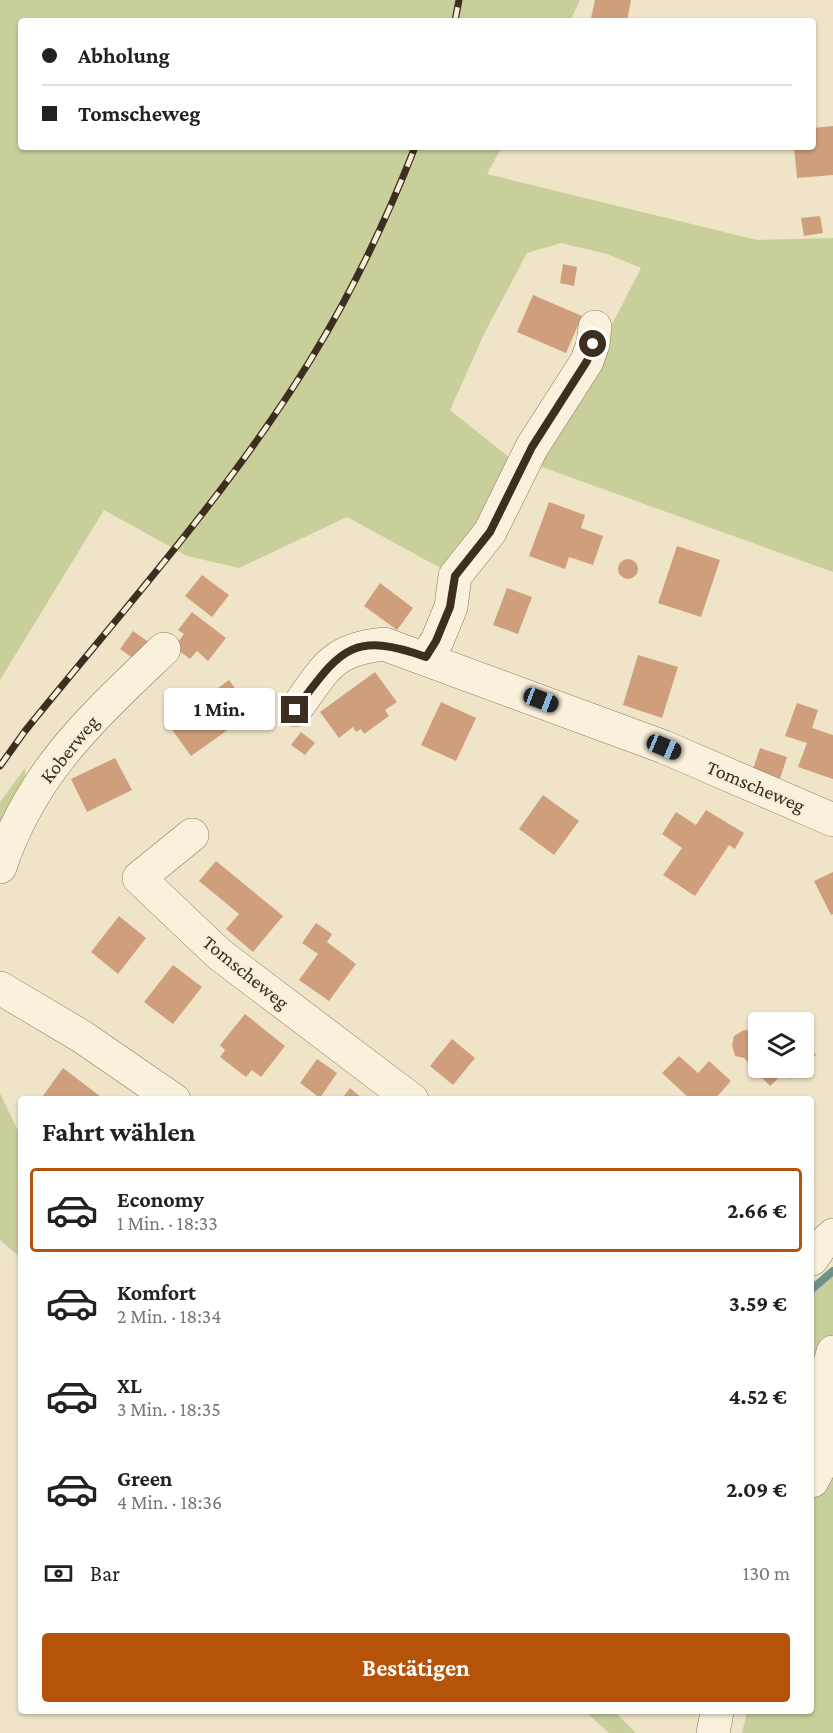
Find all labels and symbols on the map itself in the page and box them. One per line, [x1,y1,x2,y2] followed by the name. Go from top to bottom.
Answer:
[579,330,606,357] route start
[521,685,561,715] car
[163,689,274,731] callout: 1 Min.
[281,696,308,723] route end
[35,711,104,788] street label: Koberweg
[644,732,684,762] car
[703,755,809,818] street label: Tomscheweg
[198,931,294,1014] street label: Tomscheweg

